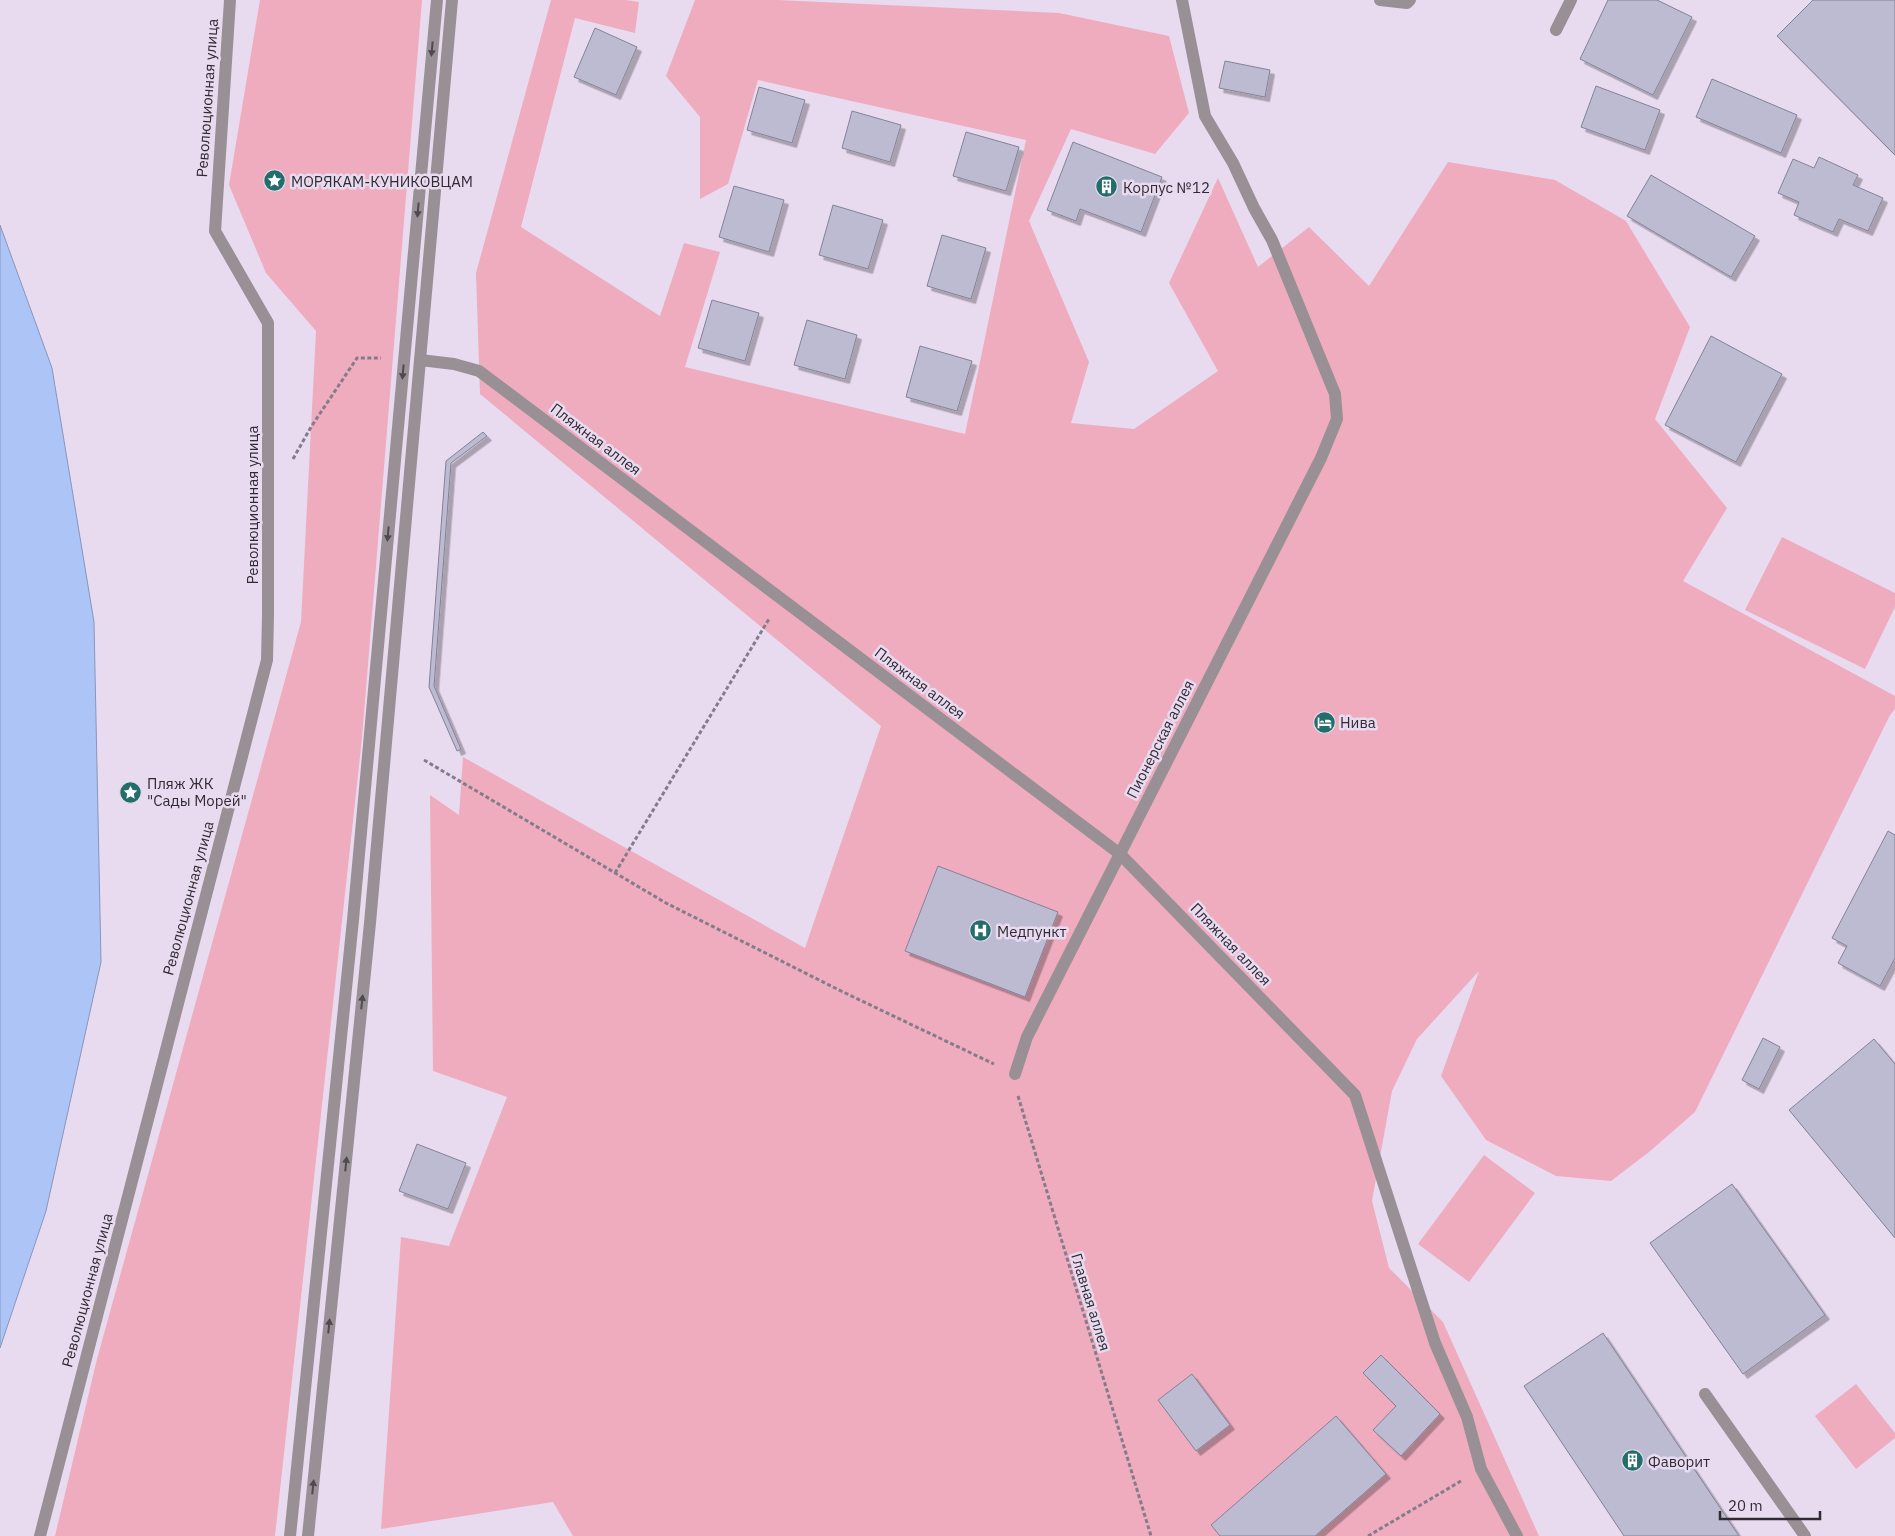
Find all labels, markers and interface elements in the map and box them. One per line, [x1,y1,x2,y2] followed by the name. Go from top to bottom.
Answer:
[192,18,222,178] street label: Революционная улица
[428,41,436,57] one-way arrow
[263,169,287,193] place icon: МОРЯКАМ-КУНИКОВЦАМ
[291,172,473,191] place label: МОРЯКАМ-КУНИКОВЦАМ
[1095,175,1119,199] building icon: Корпус №12
[1123,178,1210,197] place label: Корпус №12
[413,203,421,219] one-way arrow
[399,365,407,381] one-way arrow
[547,399,645,479] street label: Пляжная аллея
[243,426,262,584] street label: Революционная улица
[384,526,392,542] one-way arrow
[871,643,969,723] street label: Пляжная аллея
[1122,677,1198,801] street label: Пионерская аллея
[1312,710,1336,734] hotel icon: Нива
[1340,713,1376,732] place label: Нива
[147,774,247,810] place label: Пляж ЖК "Сады Морей"
[119,780,143,804] place icon: Пляж ЖК "Сады Морей"
[158,819,218,977] street label: Революционная улица
[1187,898,1275,990] street label: Пляжная аллея
[969,919,993,943] hospital icon: Медпункт
[997,922,1067,941] place label: Медпункт
[358,994,366,1010] one-way arrow
[342,1156,350,1172] one-way arrow
[57,1211,117,1369] street label: Революционная улица
[1067,1251,1115,1353] street label: Главная аллея
[326,1318,334,1334] one-way arrow
[1620,1449,1644,1473] building icon: Фаворит
[1648,1452,1710,1471] place label: Фаворит
[309,1479,317,1495] one-way arrow
[1720,1488,1820,1520] scale bar
[1728,1496,1763,1515] text: 20 m

